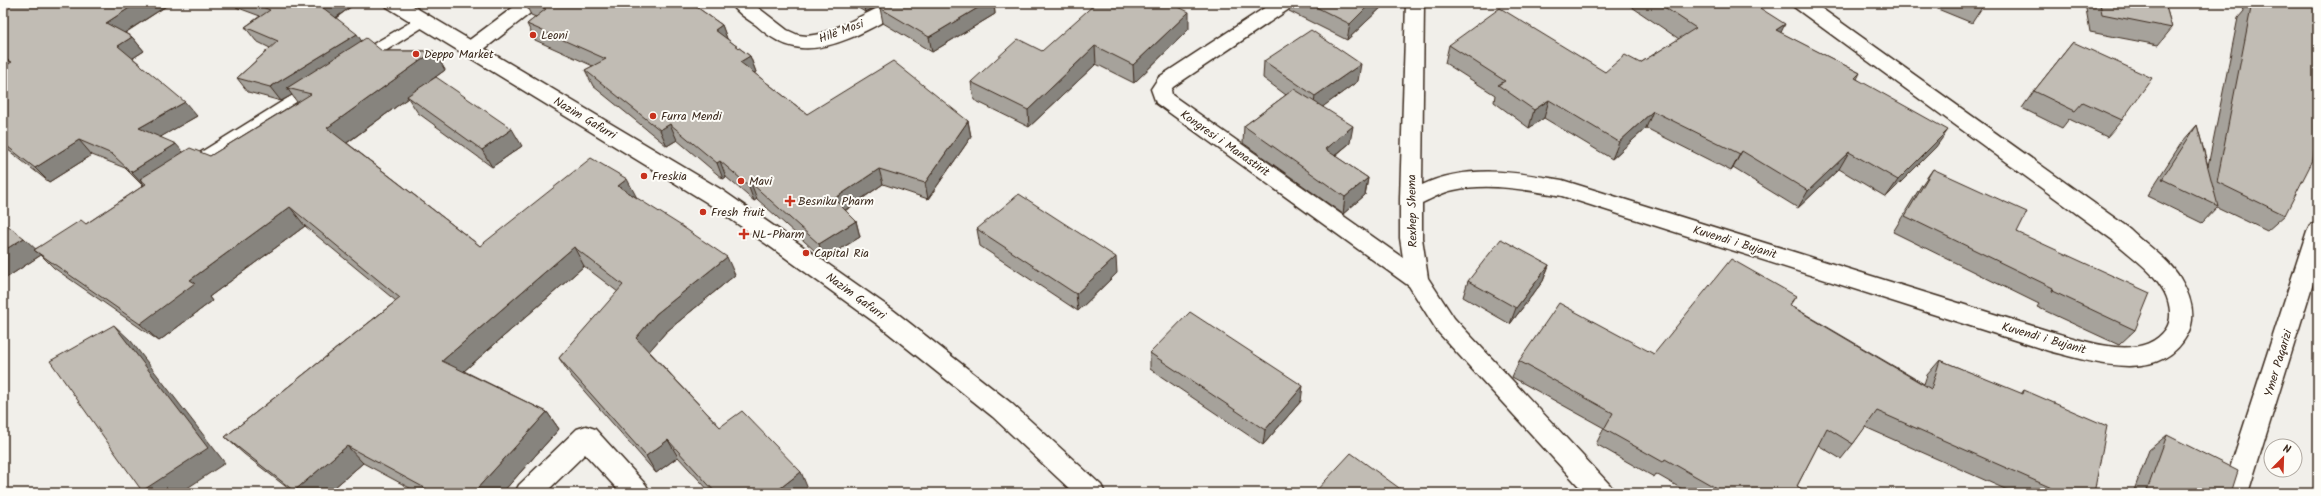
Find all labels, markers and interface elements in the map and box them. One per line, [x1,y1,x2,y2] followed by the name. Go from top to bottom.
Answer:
[816,14,867,48] street label: Hilë Mosi
[541,26,569,45] place label: Leoni
[528,30,538,40] marker: Leoni
[424,45,494,64] place label: Deppo Market
[411,49,421,59] marker: Deppo Market
[550,92,621,145] street label: Nazim Gafurri
[1176,105,1274,182] street label: Kongresi i Manastirit
[661,107,723,126] place label: Furra Mendi
[648,111,658,121] marker: Furra Mendi
[652,167,687,186] place label: Freskia
[639,171,649,181] marker: Freskia
[749,172,773,191] place label: Mavi
[1402,174,1423,248] street label: Rexhep Shema
[736,176,746,186] marker: Mavi
[798,192,874,211] place label: Besniku Pharm
[785,196,795,206] marker: Besniku Pharm
[711,203,765,222] place label: Fresh fruit
[698,207,708,217] marker: Fresh fruit
[1690,221,1780,264] street label: Kuvendi i Bujanit
[752,225,805,244] place label: NL-Pharm
[739,229,749,239] marker: NL-Pharm
[814,244,869,263] place label: Capital Ria
[801,248,811,258] marker: Capital Ria
[822,268,891,325] street label: Nazim Gafurri
[1999,317,2089,360] street label: Kuvendi i Bujanit
[2259,326,2298,399] street label: Ymer Paqarizi
[2263,438,2303,478] north arrow
[2280,440,2293,459] text: N

